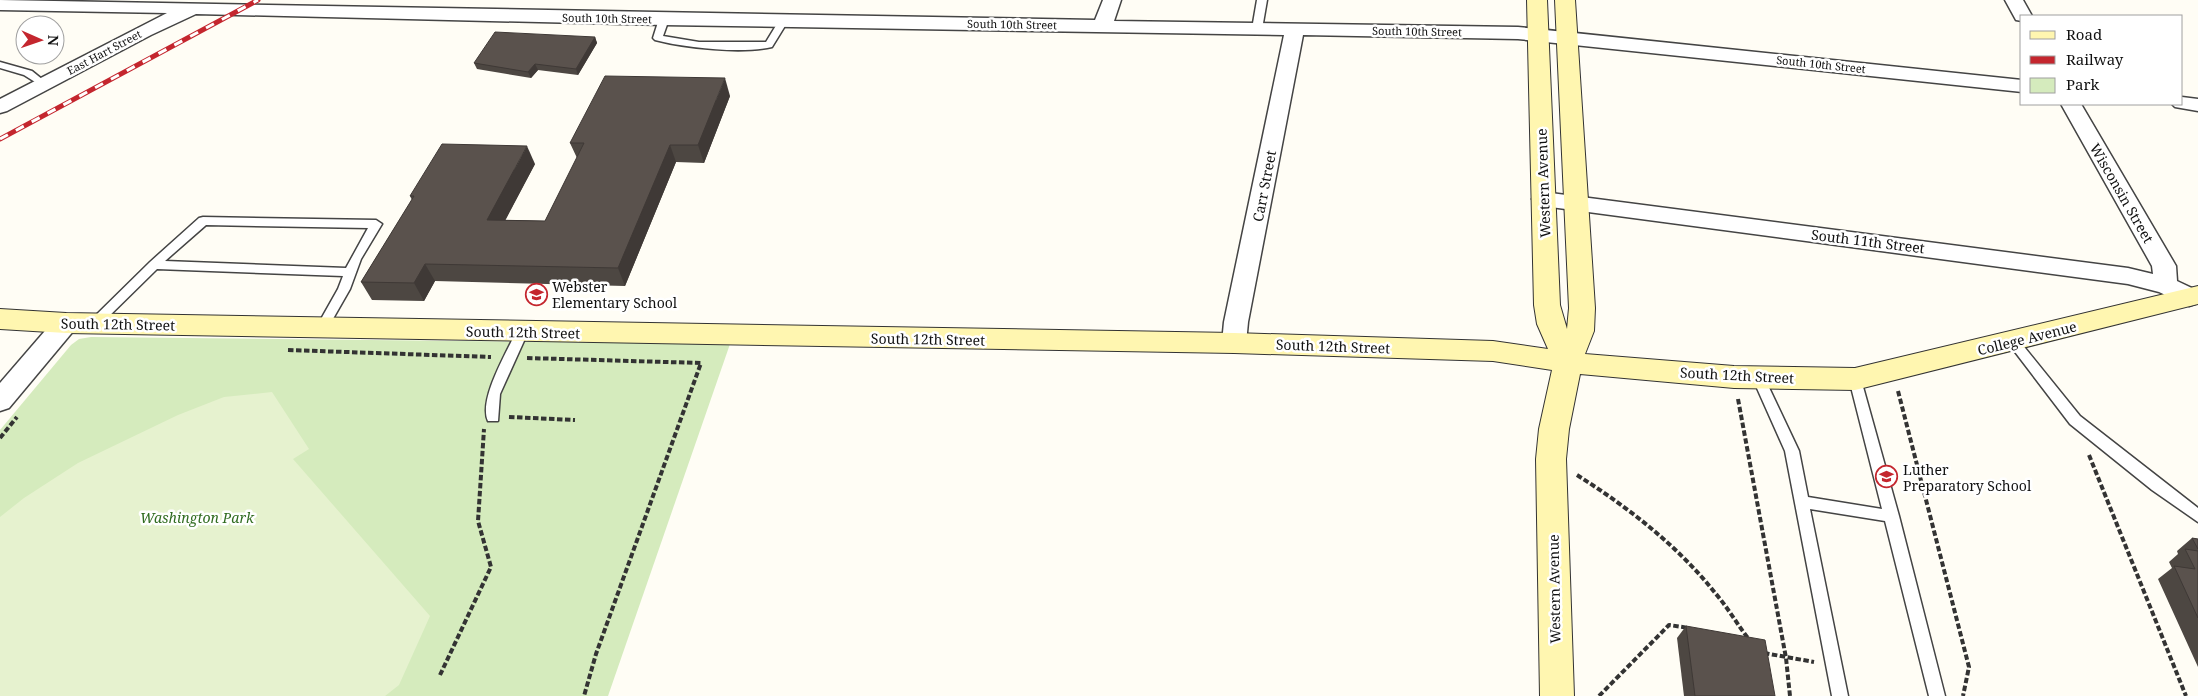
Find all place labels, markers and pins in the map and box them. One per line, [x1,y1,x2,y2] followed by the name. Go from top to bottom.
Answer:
[552,277,678,312] place label: Webster Elementary School
[524,282,548,306] school or university icon: Webster Elementary School
[1903,460,2032,495] place label: Luther Preparatory School
[1875,465,1899,489] school or university icon: Luther Preparatory School

